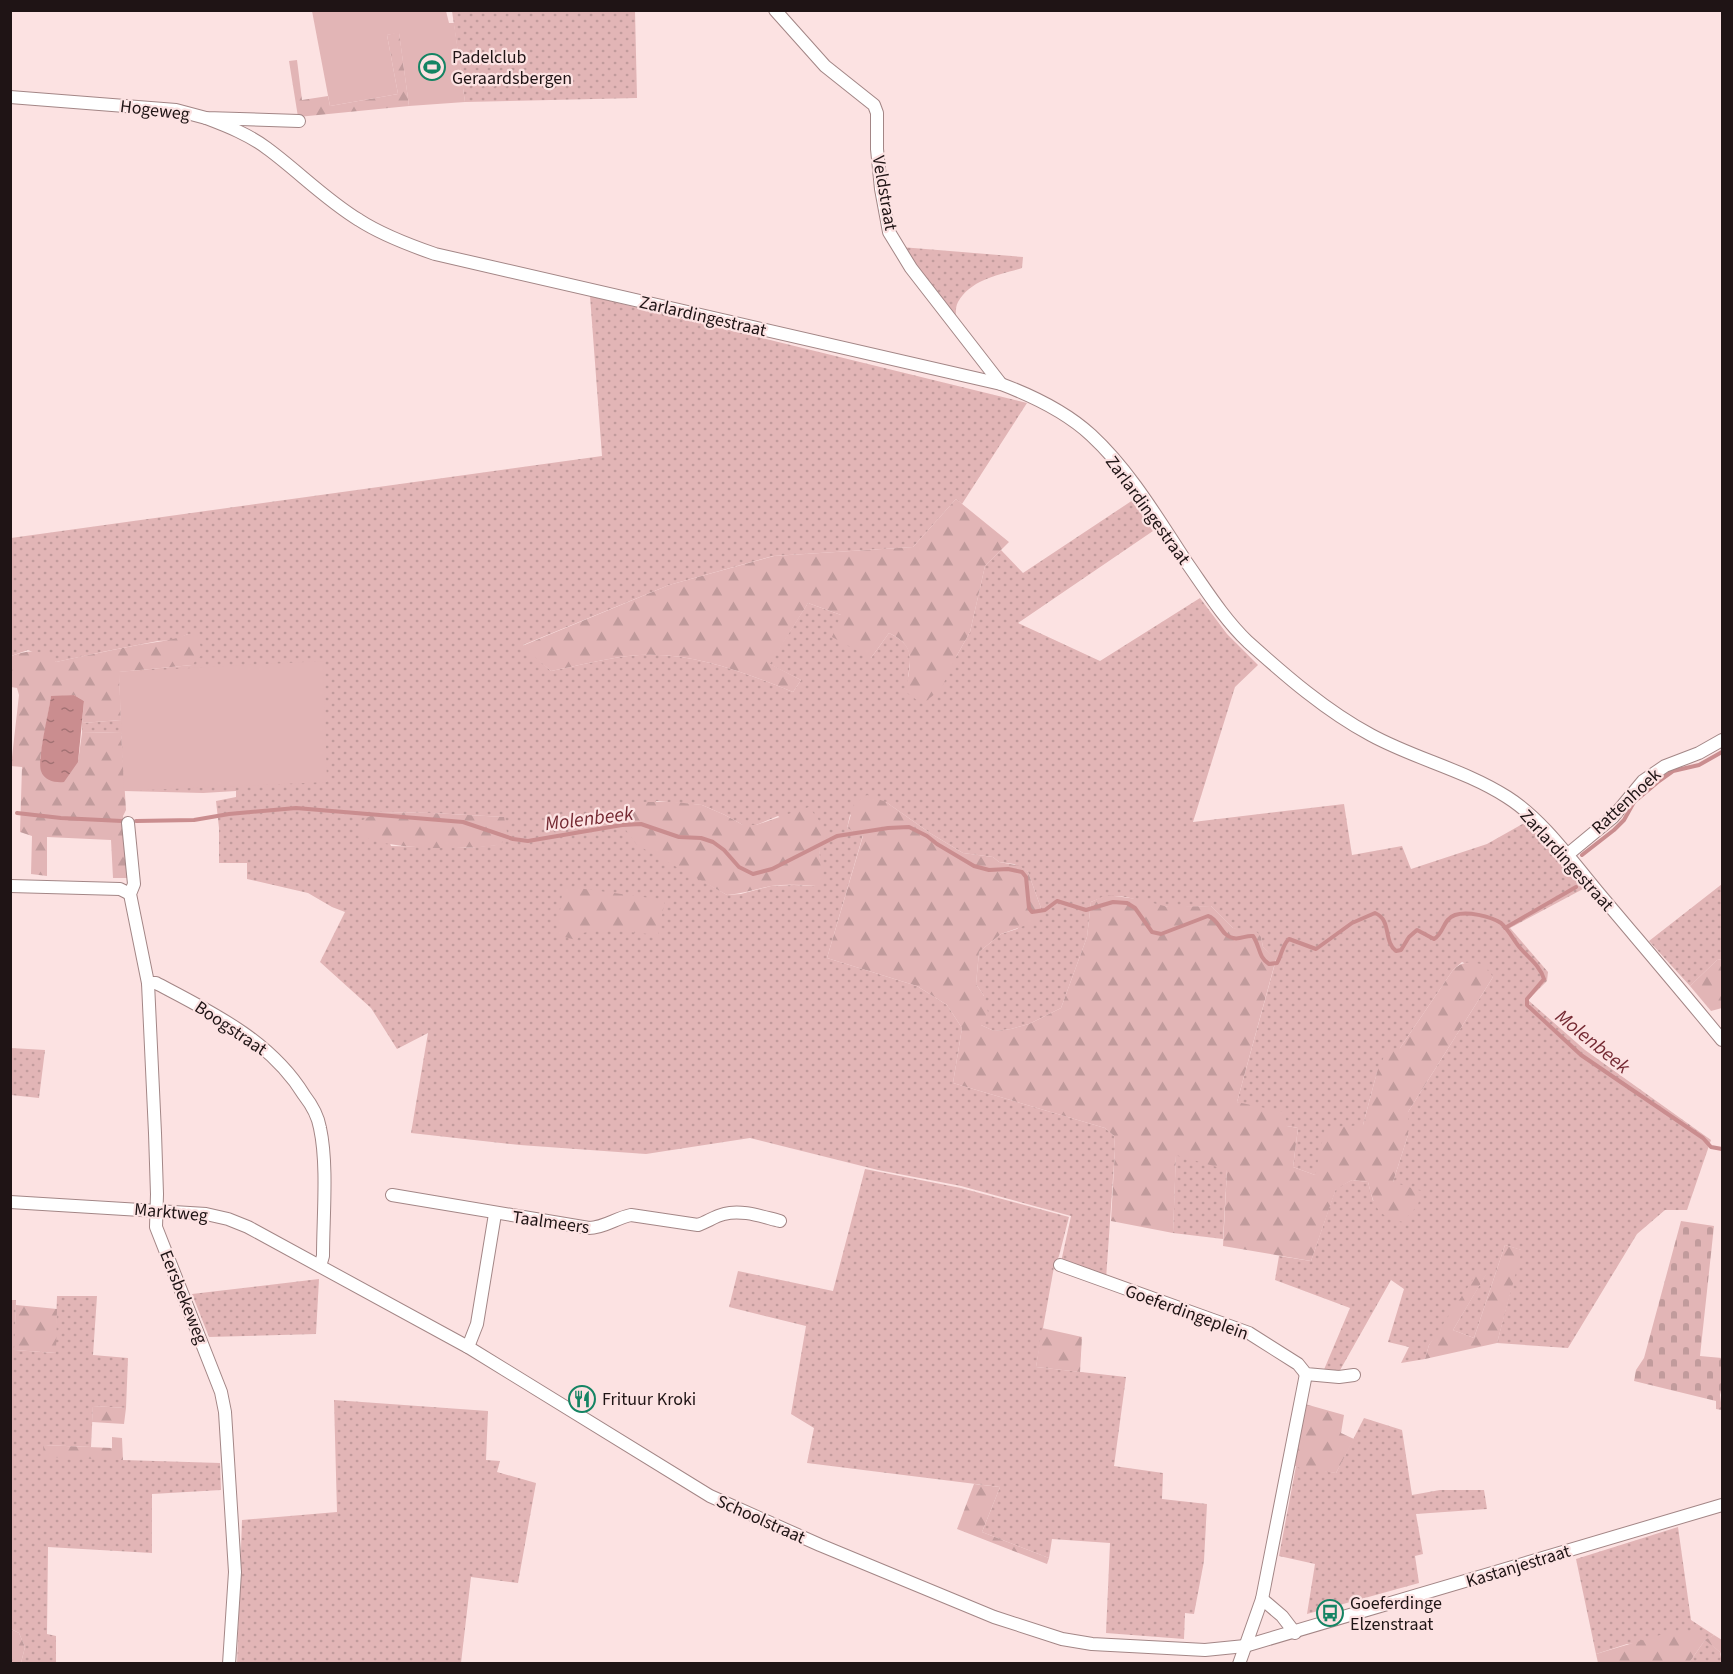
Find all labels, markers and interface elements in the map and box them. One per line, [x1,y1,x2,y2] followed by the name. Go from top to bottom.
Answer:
[452,45,572,91] place label: Padelclub Geraardsbergen
[417,52,447,82] sports icon: Padelclub Geraardsbergen
[119,94,191,127] street label: Hogeweg
[866,154,903,232] street label: Veldstraat
[637,290,769,343] street label: Zarlardingestraat
[1099,451,1196,570] street label: Zarlardingestraat
[1586,763,1667,840] street label: Rattenhoek
[543,800,635,838] water label: Molenbeek
[1514,804,1619,917] street label: Zarlardingestraat
[190,995,272,1062] street label: Boogstraat
[1549,1003,1636,1081] water label: Molenbeek
[133,1197,209,1228] street label: Marktweg
[511,1205,591,1240] street label: Taalmeers
[153,1247,214,1348] street label: Eersbekeweg
[1122,1279,1252,1346] street label: Goeferdingeplein
[567,1384,597,1414] restaurant icon: Frituur Kroki
[602,1387,696,1412] place label: Frituur Kroki
[712,1489,809,1550] street label: Schoolstraat
[1463,1539,1573,1594] street label: Kastanjestraat
[1350,1591,1442,1637] place label: Goeferdinge Elzenstraat
[1315,1598,1345,1628] bus stop icon: Goeferdinge Elzenstraat

